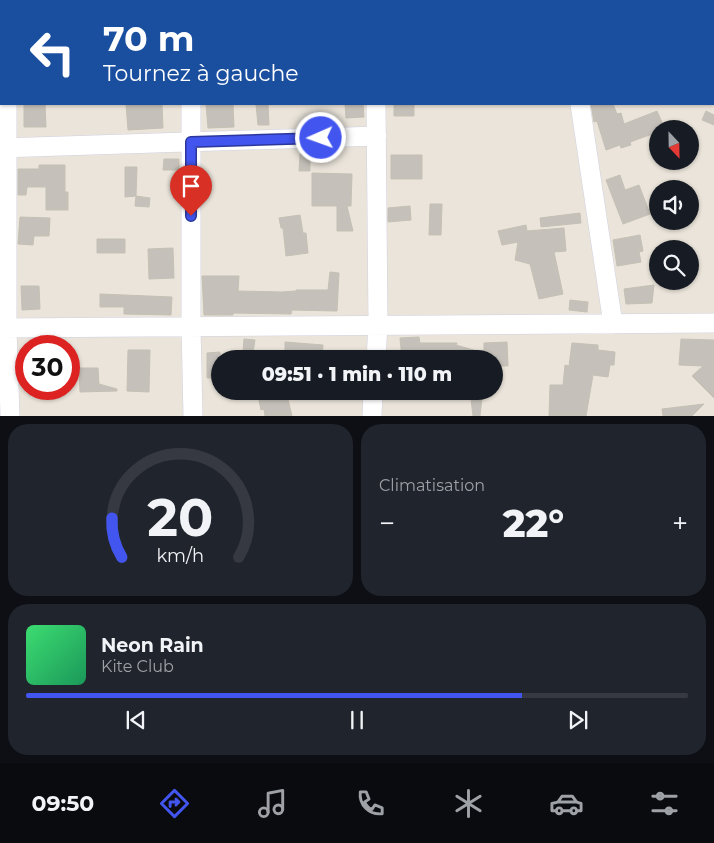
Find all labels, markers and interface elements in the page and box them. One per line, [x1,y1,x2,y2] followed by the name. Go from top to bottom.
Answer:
[103,17,194,60] text: 70 m
[20,20,85,85] icon: left
[103,60,299,87] text: Tournez à gauche
[294,111,346,163] position arrow
[649,120,699,170] north arrow
[649,120,699,290] map controls
[170,165,212,216] pin
[177,172,205,200] icon: arrive
[649,180,699,230] button: sound
[649,240,699,290] button: search
[15,335,80,400] speed limit sign: 30
[262,363,452,386] text: 09:51 · 1 min · 110 m
[379,476,485,495] text: Climatisation
[148,486,214,549] text: 20
[503,500,564,547] text: 22°
[379,506,395,540] text: −
[672,506,688,540] text: +
[157,545,204,566] text: km/h
[101,634,204,657] text: Neon Rain
[101,657,174,676] text: Kite Club
[122,706,150,734] icon: previous
[343,706,371,734] icon: pause
[564,706,592,734] icon: next
[157,786,192,821] icon: directions
[255,786,290,821] icon: music
[353,786,388,821] icon: phone
[451,786,486,821] icon: climate
[549,786,584,821] icon: car
[647,786,682,821] icon: filters
[32,790,94,817] text: 09:50

